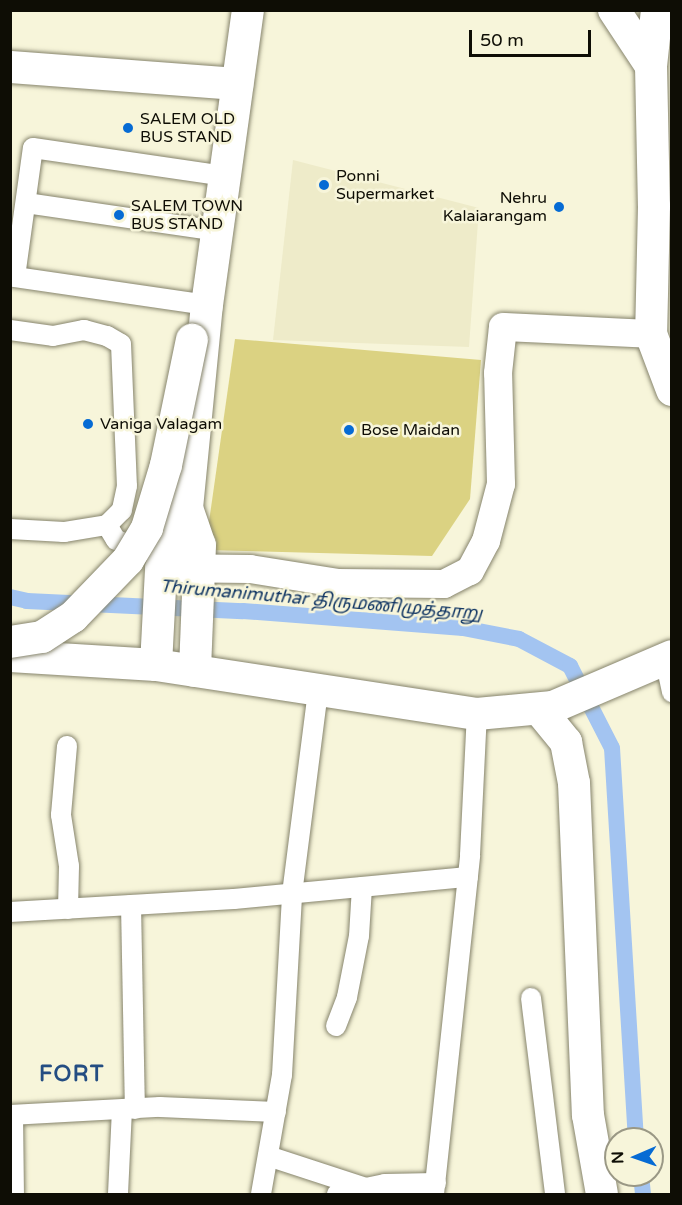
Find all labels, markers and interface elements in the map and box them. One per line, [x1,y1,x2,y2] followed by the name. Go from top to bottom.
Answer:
[472,18,594,56] scale bar
[480,29,524,51] text: 50 m
[140,109,235,147] place label: SALEM OLD BUS STAND
[121,121,135,135] marker: SALEM OLD BUS STAND
[336,166,434,204] place label: Ponni Supermarket
[317,178,331,192] marker: Ponni Supermarket
[443,188,547,226] place label: Nehru Kalaiarangam
[131,196,243,234] place label: SALEM TOWN BUS STAND
[552,200,566,214] marker: Nehru Kalaiarangam
[112,208,126,222] marker: SALEM TOWN BUS STAND
[100,414,222,434] place label: Vaniga Valagam
[81,417,95,431] marker: Vaniga Valagam
[361,420,460,440] place label: Bose Maidan
[342,423,356,437] marker: Bose Maidan
[159,575,483,625] water label: Thirumanimuthar திருமணிமுத்தாறு
[39,1062,105,1088] district label: FORT
[604,1127,664,1187] north arrow
[608,1151,628,1164] text: N

